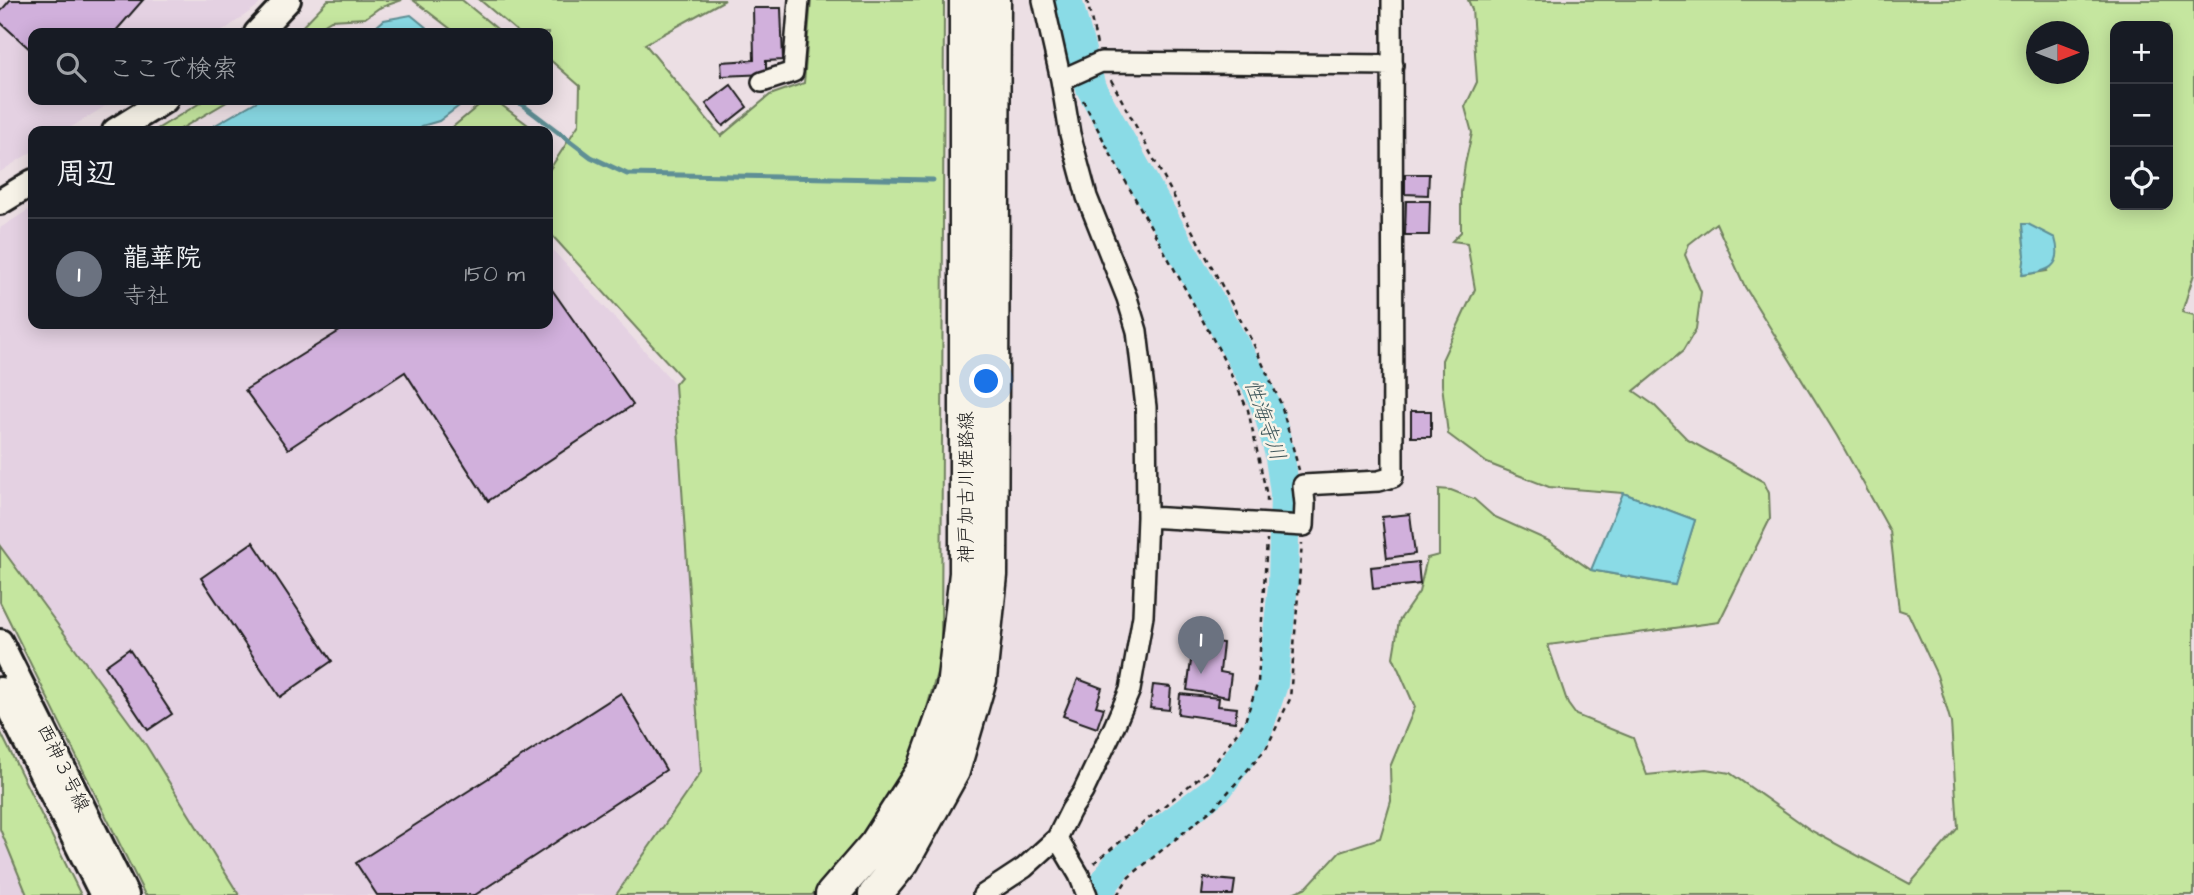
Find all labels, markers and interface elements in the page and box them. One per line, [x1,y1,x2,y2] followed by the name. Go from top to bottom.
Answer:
[2026,21,2089,84] north arrow
[2110,21,2173,210] map controls
[2110,21,2173,84] button: +
[28,28,553,105] search box
[52,48,90,86] icon: search
[108,51,238,87] text: ここで検索
[2110,84,2173,147] button: −
[2110,147,2173,210] button: locate
[56,153,116,195] text: 周辺
[123,240,201,276] text: 龍華院
[78,258,80,290] text: 1
[464,258,525,290] text: 150 m
[123,280,169,312] text: 寺社
[969,364,1003,398] your location
[1238,376,1292,464] water label: 性海寺川
[953,411,980,563] street label: 神戸加古川姫路線
[1178,616,1224,674] pin: 1
[30,719,96,817] street label: 西神３号線

